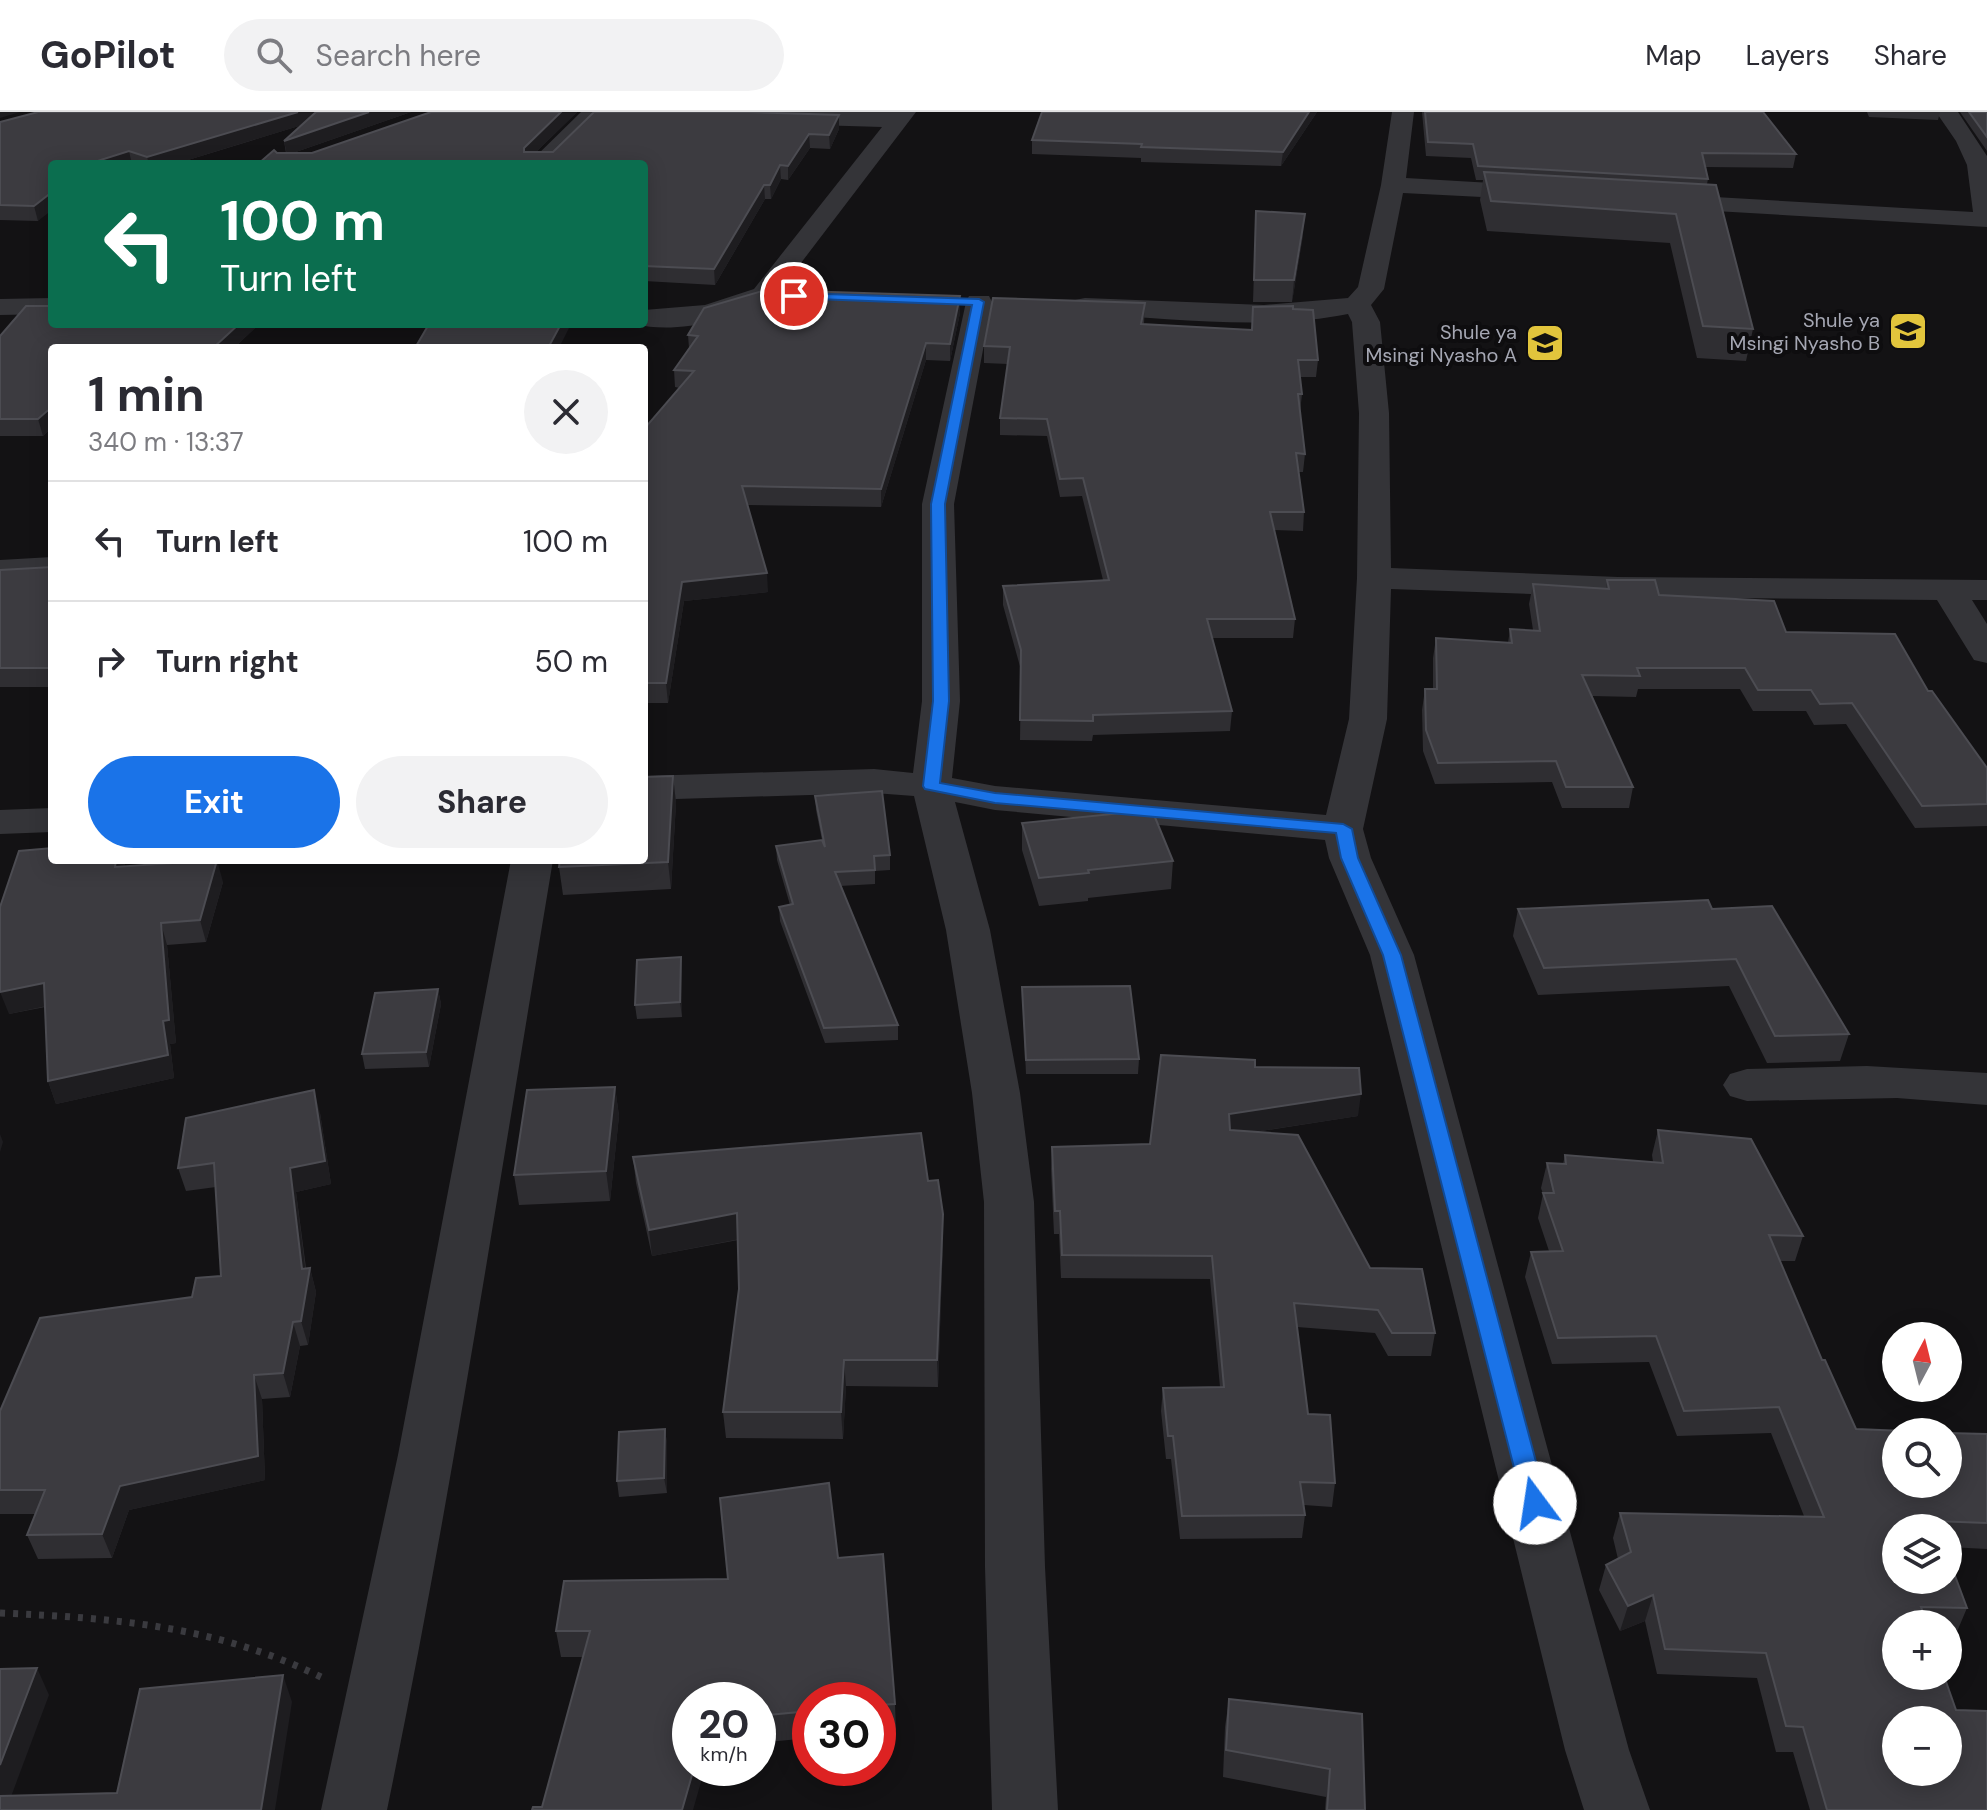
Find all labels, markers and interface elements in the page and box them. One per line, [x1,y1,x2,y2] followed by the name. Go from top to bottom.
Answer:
[224,19,784,91] search box
[40,30,176,80] text: GoPilot
[252,33,296,77] icon: search
[316,36,481,75] text: Search here
[1645,37,1702,74] text: Map
[1746,37,1830,74] text: Layers
[1874,37,1947,74] text: Share
[220,184,385,257] text: 100 m
[88,192,192,296] icon: left
[220,255,357,302] text: Turn left
[760,262,828,330] pin
[772,274,816,318] icon: arrive
[1730,307,1880,356] place label: Shule ya Msingi Nyasho B
[1887,310,1929,352] school or university icon: Shule ya Msingi Nyasho B
[1365,319,1517,368] place label: Shule ya Msingi Nyasho A
[1524,322,1566,364] school or university icon: Shule ya Msingi Nyasho A
[88,363,205,426] text: 1 min
[524,370,608,454] button: close
[88,425,244,459] text: 340 m · 13:37
[88,519,132,563] icon: left
[156,522,279,561] text: Turn left
[523,522,608,561] text: 100 m
[88,639,132,683] icon: right
[156,642,299,681] text: Turn right
[534,642,608,681] text: 50 m
[88,756,340,848] button: Exit
[356,756,608,848] button: Share
[1882,1322,1962,1402] north arrow
[1882,1322,1962,1786] map controls
[1882,1418,1962,1498] button: search
[1493,1461,1577,1545] position arrow
[1882,1514,1962,1594] button: layers
[1882,1610,1962,1690] button: +
[792,1682,896,1786] speed limit sign: 30
[698,1698,750,1750] text: 20
[1882,1706,1962,1786] button: −
[700,1741,748,1767] text: km/h

